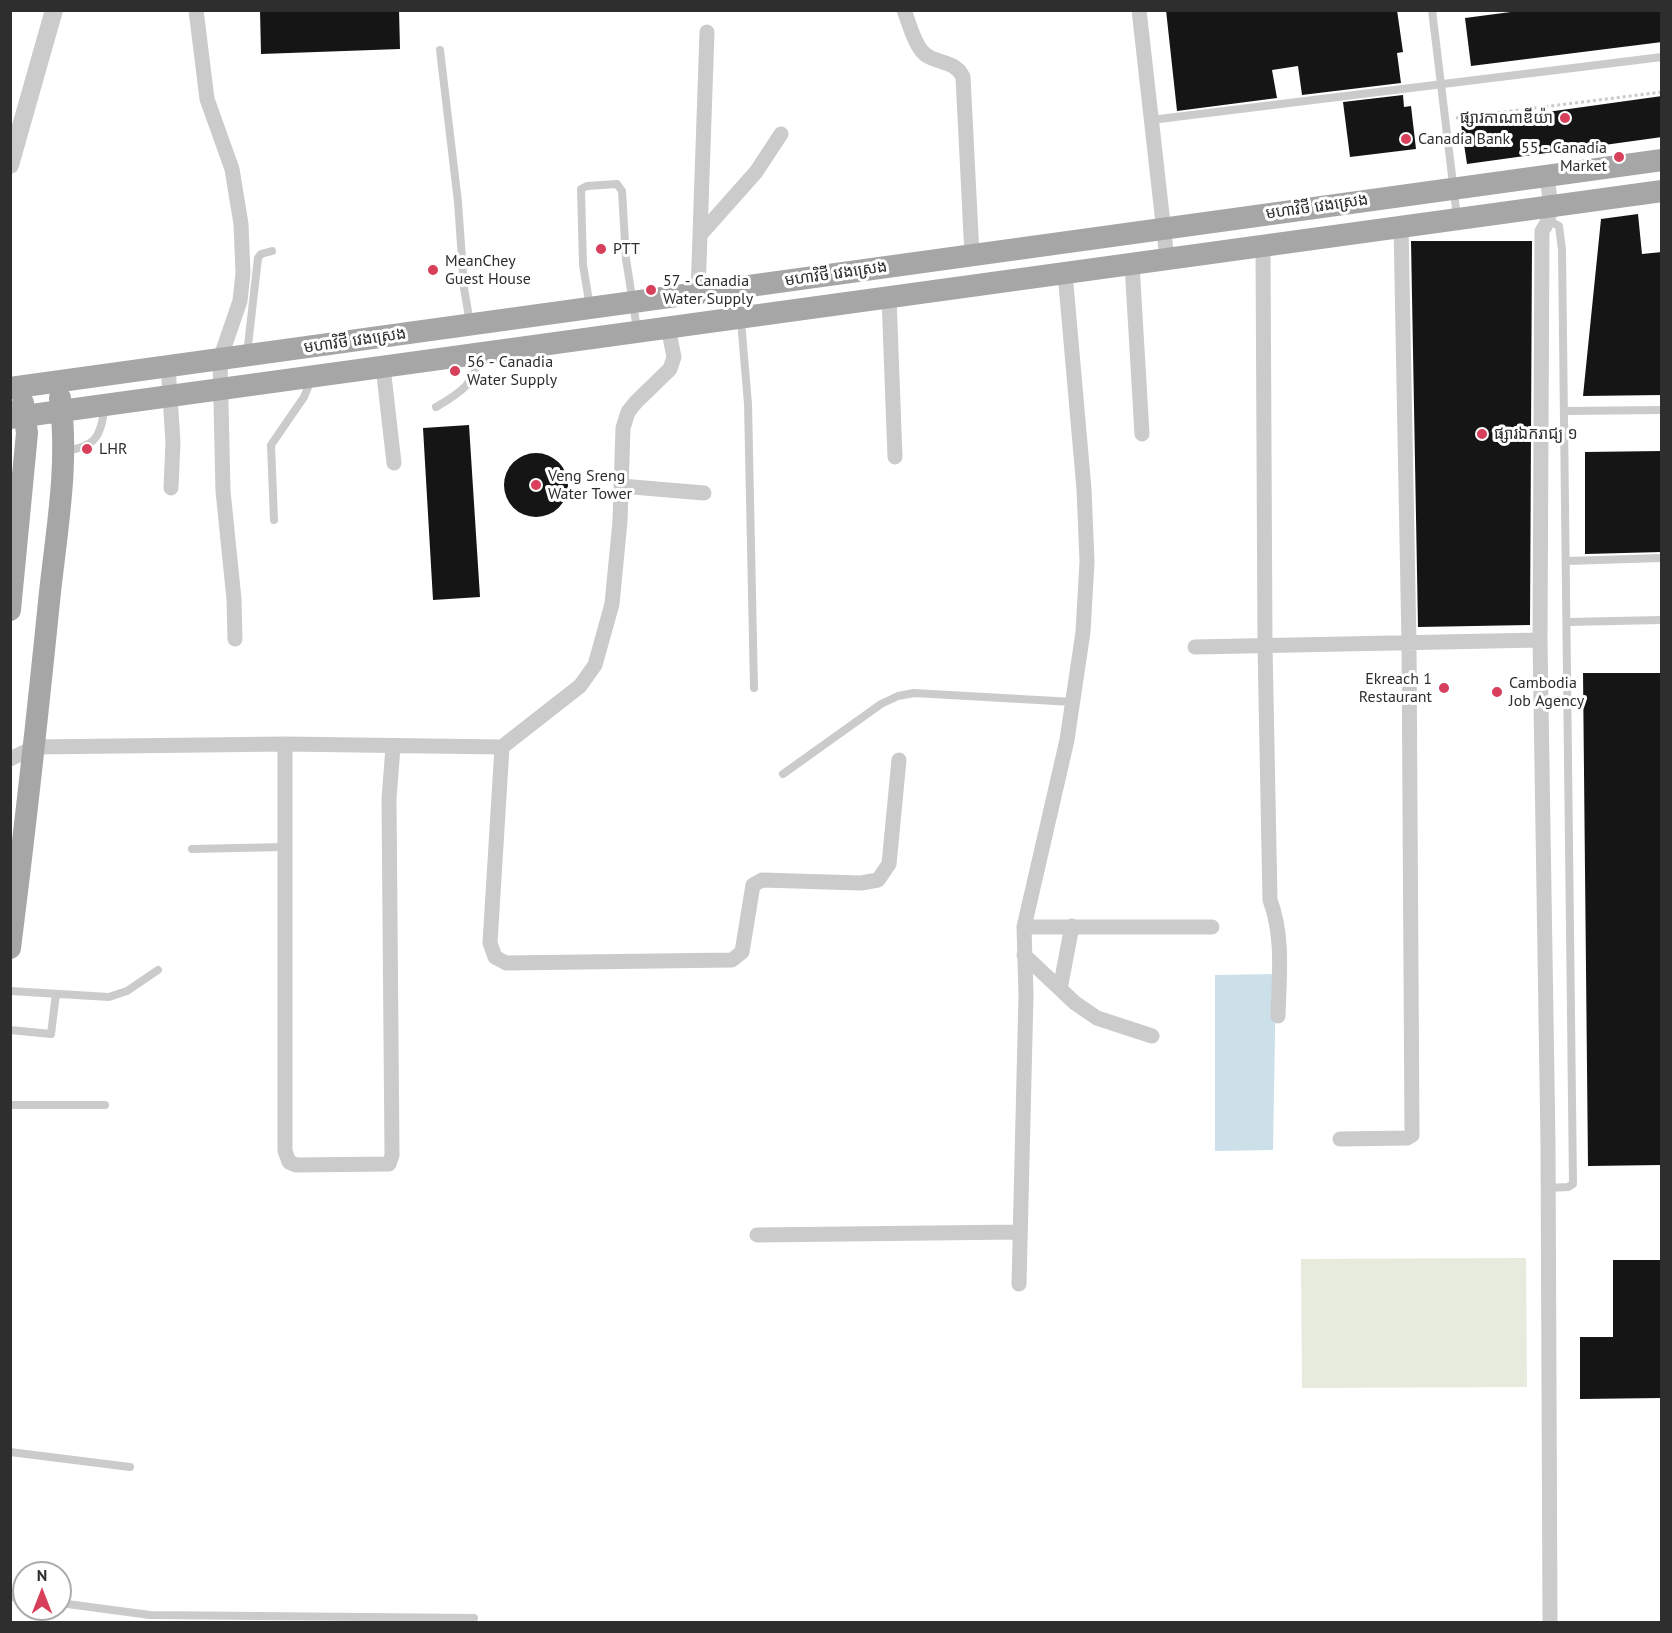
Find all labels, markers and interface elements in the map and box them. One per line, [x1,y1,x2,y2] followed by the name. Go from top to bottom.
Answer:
[1460,108,1553,128] place label: ផ្សារកាណាឌីយ៉ា
[1558,111,1572,125] marker: ផ្សារកាណាឌីយ៉ា
[1418,129,1510,149] place label: Canadia Bank
[1399,132,1413,146] marker: Canadia Bank
[1521,138,1607,176] place label: 55 - Canadia Market
[1612,150,1626,164] marker: 55 - Canadia Market
[1264,190,1370,224] street label: មហាវិថី វេងស្រេង
[613,239,640,259] place label: PTT
[594,242,608,256] marker: PTT
[445,251,531,289] place label: MeanChey Guest House
[783,257,889,291] street label: មហាវិថី វេងស្រេង
[426,263,440,277] marker: MeanChey Guest House
[663,271,753,309] place label: 57 - Canadia Water Supply
[644,283,658,297] marker: 57 - Canadia Water Supply
[302,324,408,358] street label: មហាវិថី វេងស្រេង
[467,352,557,390] place label: 56 - Canadia Water Supply
[448,364,462,378] marker: 56 - Canadia Water Supply
[1494,424,1578,444] place label: ផ្សារឯករាជ្យ ១
[1475,427,1489,441] marker: ផ្សារឯករាជ្យ ១
[99,439,128,459] place label: LHR
[80,442,94,456] marker: LHR
[548,466,632,504] place label: Veng Sreng Water Tower
[529,478,543,492] marker: Veng Sreng Water Tower
[1359,669,1432,707] place label: Ekreach 1 Restaurant
[1509,673,1584,711] place label: Cambodia Job Agency
[1437,681,1451,695] marker: Ekreach 1 Restaurant
[1490,685,1504,699] marker: Cambodia Job Agency
[12,1561,72,1621] north arrow
[37,1565,47,1585] text: N

